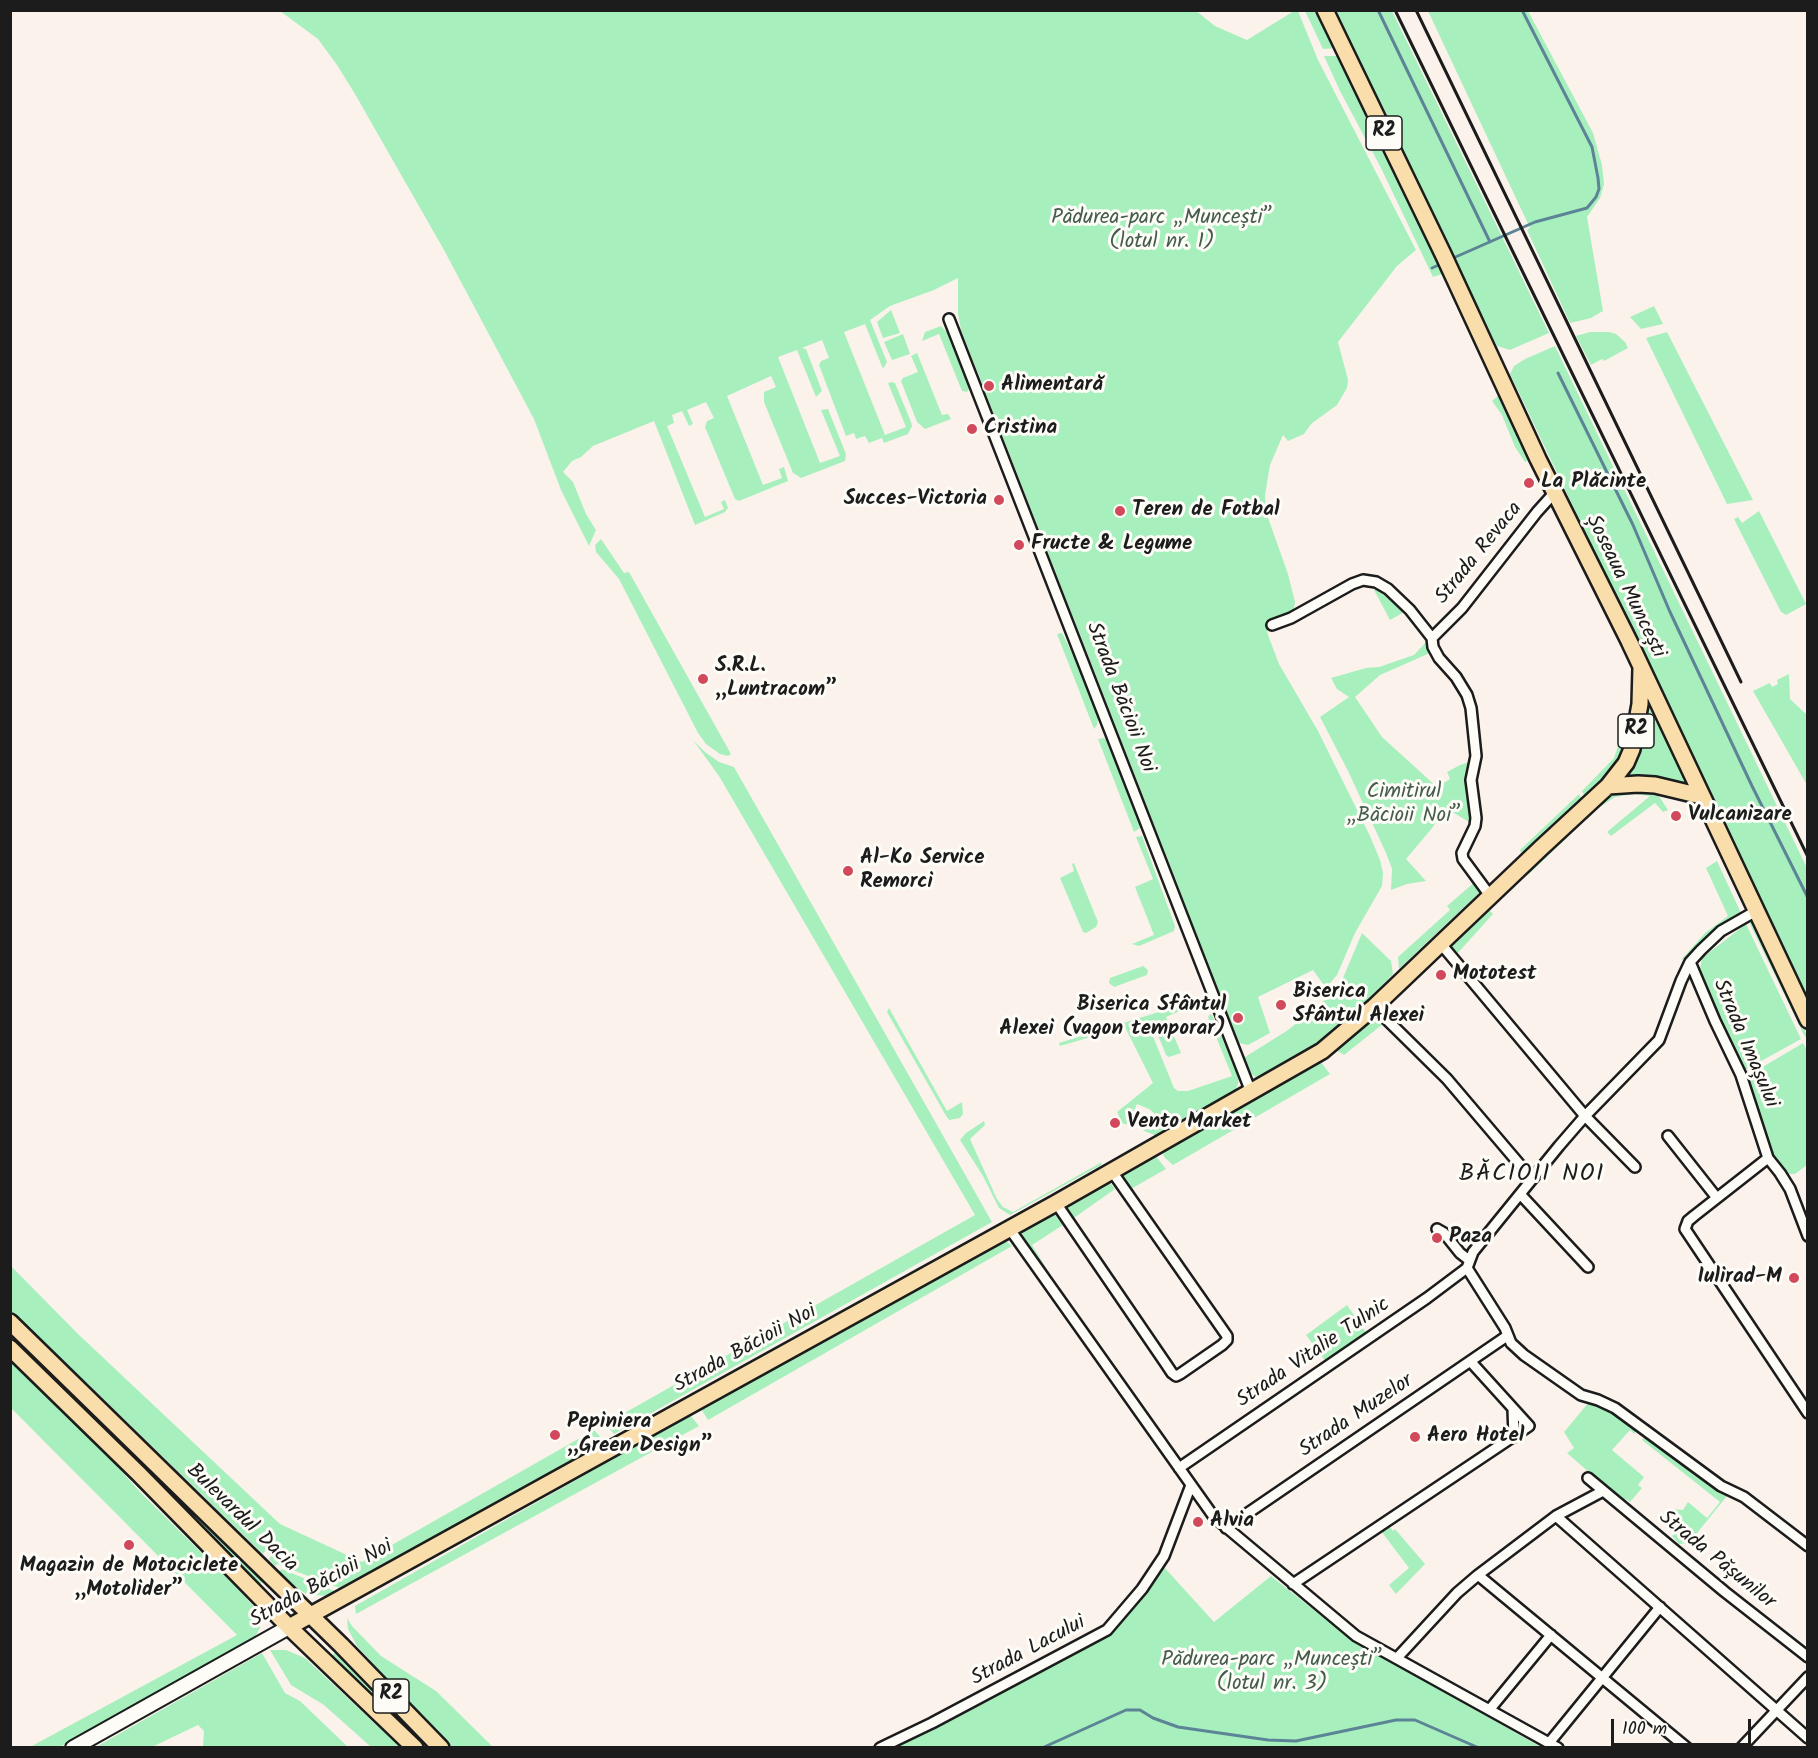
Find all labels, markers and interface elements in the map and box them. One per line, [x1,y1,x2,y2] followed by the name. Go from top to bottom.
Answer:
[1366,116,1402,150] road number: R2
[1051,206,1273,256] park label: Pădurea-parc „Muncești” (lotul nr. 1)
[1001,373,1103,399] place label: Alimentară
[982,379,996,393] marker: Alimentară
[984,416,1057,442] place label: Cristina
[965,422,979,436] marker: Cristina
[1541,470,1646,496] place label: La Plăcinte
[1522,476,1536,490] marker: La Plăcinte
[844,487,987,513] place label: Succes-Victoria
[992,493,1006,507] marker: Succes-Victoria
[1132,498,1280,524] place label: Teren de Fotbal
[1431,498,1529,610] street label: Strada Revaca
[1113,504,1127,518] marker: Teren de Fotbal
[1578,511,1670,663] street label: Șoseaua Muncești
[1031,532,1192,558] place label: Fructe & Legume
[1012,538,1026,552] marker: Fructe & Legume
[1079,619,1159,777] street label: Strada Băcioii Noi
[715,654,838,704] place label: S.R.L. „Luntracom”
[696,672,710,686] marker: S.R.L. „Luntracom”
[1618,714,1654,748] road number: R2
[1347,780,1461,830] park label: Cimitirul „Băcioii Noi”
[1688,803,1792,829] place label: Vulcanizare
[1669,809,1683,823] marker: Vulcanizare
[860,846,985,896] place label: Al-Ko Service Remorci
[841,864,855,878] marker: Al-Ko Service Remorci
[1453,962,1536,988] place label: Mototest
[1434,968,1448,982] marker: Mototest
[1706,976,1782,1112] street label: Strada Imașului
[1293,980,1424,1030] place label: Biserica Sfântul Alexei
[999,993,1226,1043] place label: Biserica Sfântul Alexei (vagon temporar)
[1274,998,1288,1012] marker: Biserica Sfântul Alexei
[1231,1011,1245,1025] marker: Biserica Sfântul Alexei (vagon temporar)
[1127,1110,1251,1136] place label: Vento Market
[1108,1116,1122,1130] marker: Vento Market
[1459,1162,1605,1190] district label: BĂCIOII NOI
[1449,1225,1492,1251] place label: Paza
[1430,1231,1444,1245] marker: Paza
[1698,1265,1782,1291] place label: Iulirad-M
[1787,1271,1801,1285] marker: Iulirad-M
[1233,1294,1395,1414] street label: Strada Vitalie Tulnic
[670,1300,822,1400] street label: Strada Băcioii Noi
[1295,1370,1419,1464] street label: Strada Muzelor
[567,1410,713,1460] place label: Pepiniera „Green Design”
[1427,1424,1524,1450] place label: Aero Hotel
[548,1428,562,1442] marker: Pepiniera „Green Design”
[1408,1430,1422,1444] marker: Aero Hotel
[180,1459,302,1579] street label: Bulevardul Dacia
[1653,1506,1779,1616] street label: Strada Pășunilor
[1210,1509,1254,1535] place label: Alvia
[1191,1515,1205,1529] marker: Alvia
[246,1535,398,1635] street label: Strada Băcioii Noi
[122,1538,136,1552] marker: Magazin de Motociclete „Motolider”
[20,1554,238,1604] place label: Magazin de Motociclete „Motolider”
[968,1611,1090,1693] street label: Strada Lacului
[1161,1648,1383,1698] park label: Pădurea-parc „Muncești” (lotul nr. 3)
[373,1679,409,1713] road number: R2
[1614,1707,1754,1745] scale bar
[1622,1715,1667,1744] text: 100 m

